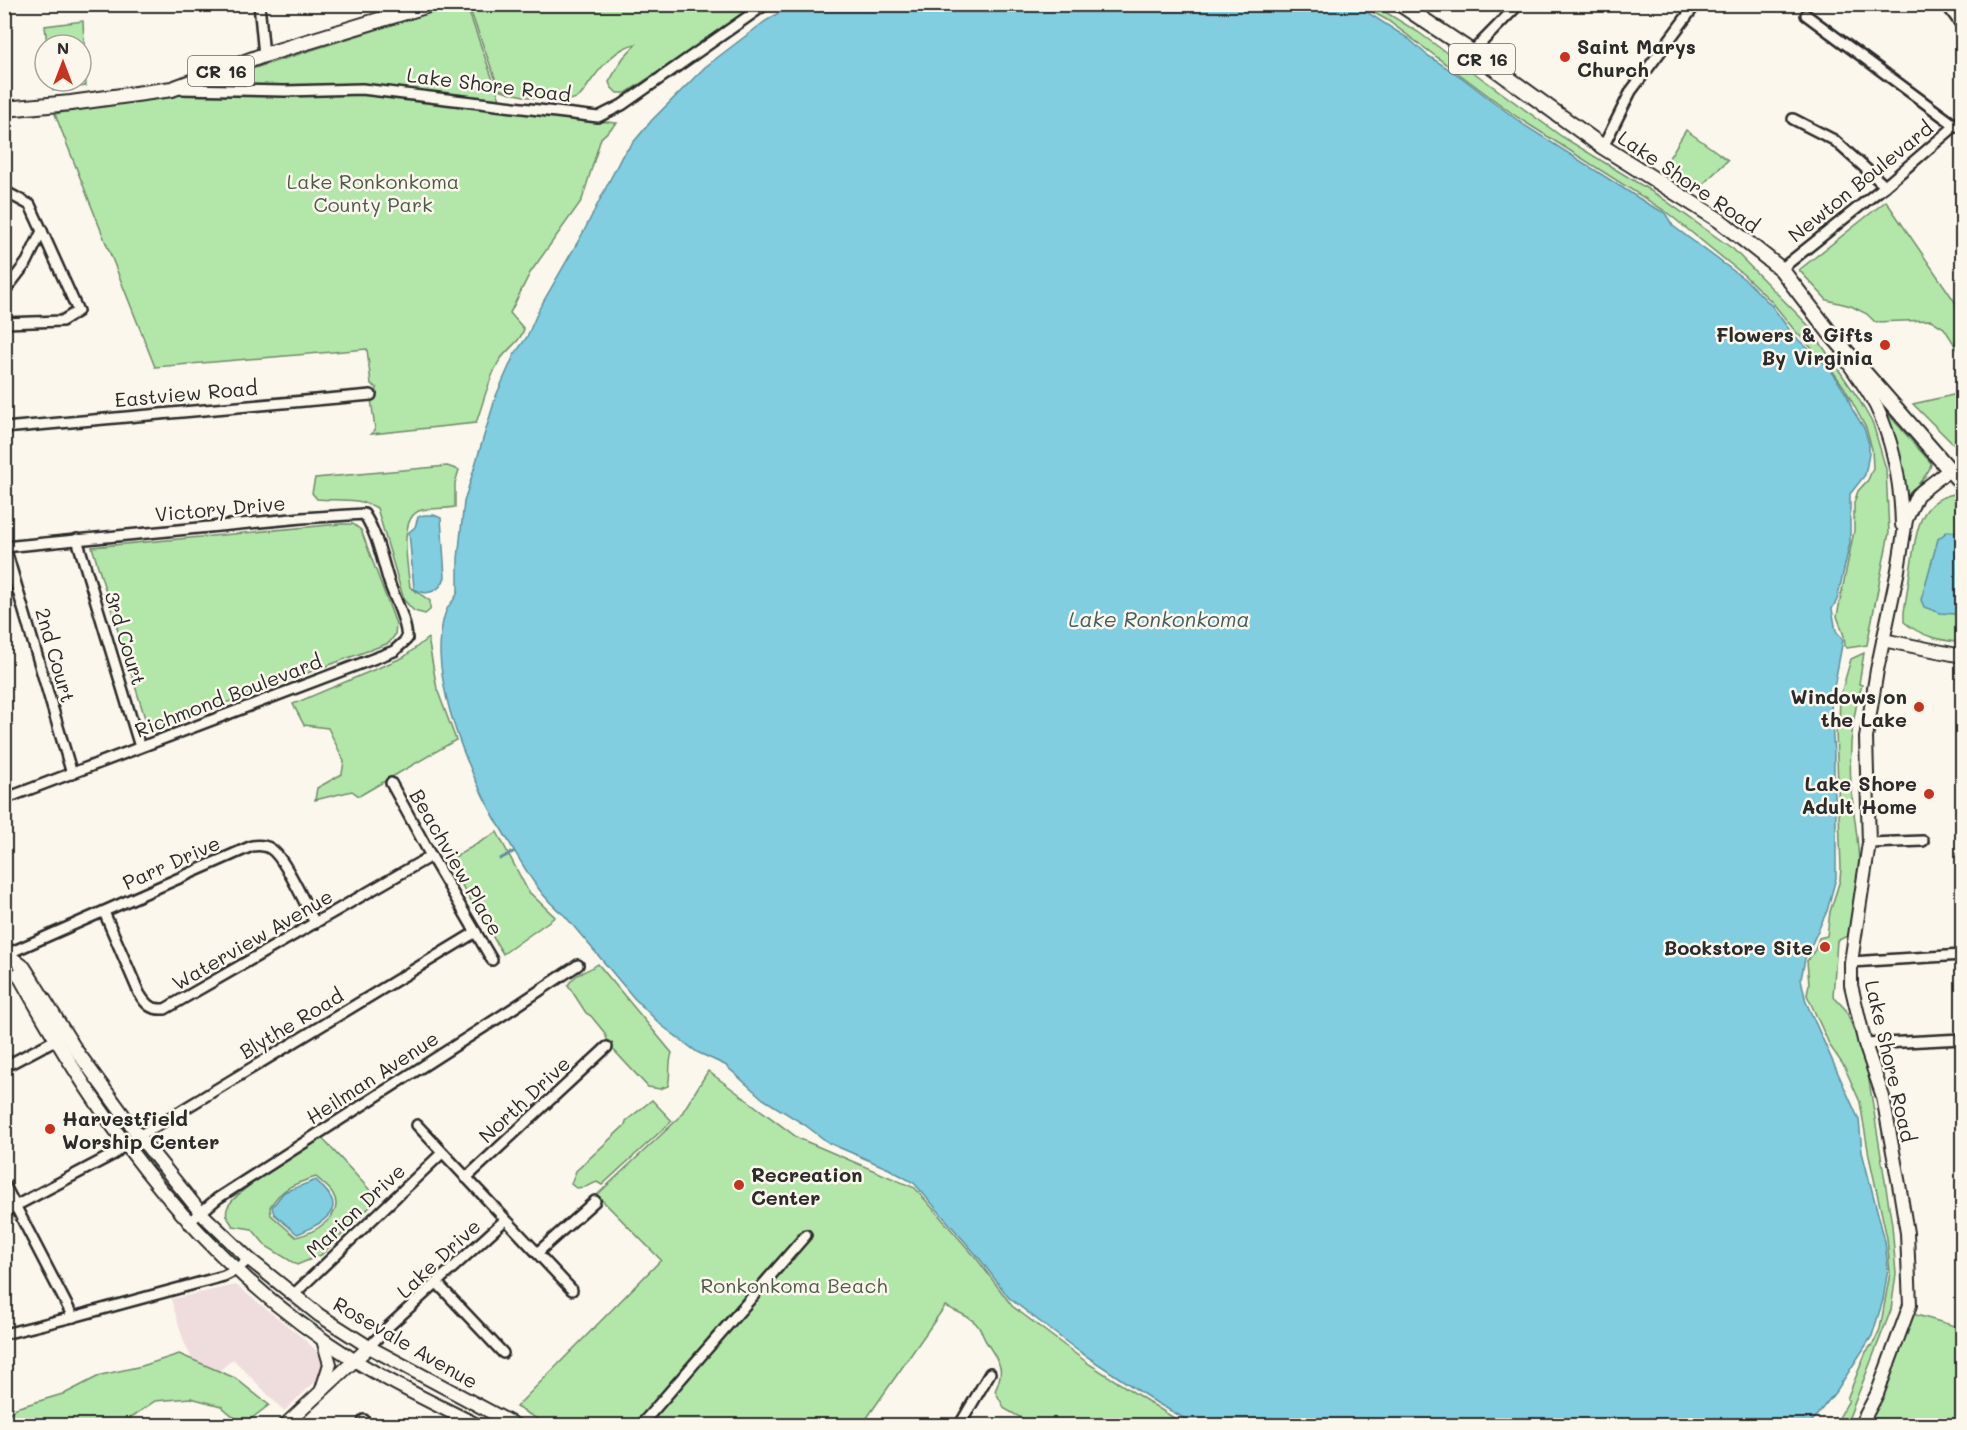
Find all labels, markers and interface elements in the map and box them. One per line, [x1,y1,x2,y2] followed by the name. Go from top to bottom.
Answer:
[33,33,93,93] north arrow
[1577,33,1696,82] place label: Saint Marys Church
[57,37,69,58] text: N
[1449,44,1515,74] road number: CR 16
[1558,50,1572,64] marker: Saint Marys Church
[188,56,254,86] road number: CR 16
[405,61,573,107] street label: Lake Shore Road
[1782,115,1938,247] street label: Newton Boulevard
[1613,124,1765,238] street label: Lake Shore Road
[287,168,459,217] park label: Lake Ronkonkoma County Park
[1716,321,1873,370] place label: Flowers & Gifts By Virginia
[1878,338,1892,352] marker: Flowers & Gifts By Virginia
[114,374,258,412] street label: Eastview Road
[154,489,286,527] street label: Victory Drive
[99,588,153,688] street label: 3rd Court
[30,605,82,705] street label: 2nd Court
[1068,605,1250,632] water label: Lake Ronkonkoma
[131,647,325,743] street label: Richmond Boulevard
[1791,683,1907,732] place label: Windows on the Lake
[1912,700,1926,714] marker: Windows on the Lake
[1801,770,1917,819] place label: Lake Shore Adult Home
[404,784,510,940] street label: Beachview Place
[1922,787,1936,801] marker: Lake Shore Adult Home
[118,829,224,895] street label: Parr Drive
[167,882,337,996] street label: Waterview Avenue
[1664,934,1813,960] place label: Bookstore Site
[1818,940,1832,954] marker: Bookstore Site
[1860,977,1922,1145] street label: Lake Shore Road
[234,982,348,1064] street label: Blythe Road
[301,1024,443,1130] street label: Heilman Avenue
[473,1050,575,1148] street label: North Drive
[62,1105,219,1154] place label: Harvestfield Worship Center
[43,1122,57,1136] marker: Harvestfield Worship Center
[300,1157,410,1263] street label: Marion Drive
[751,1161,863,1210] place label: Recreation Center
[732,1178,746,1192] marker: Recreation Center
[391,1213,485,1303] street label: Lake Drive
[701,1272,887,1298] park label: Ronkonkoma Beach
[329,1290,483,1394] street label: Rosevale Avenue

